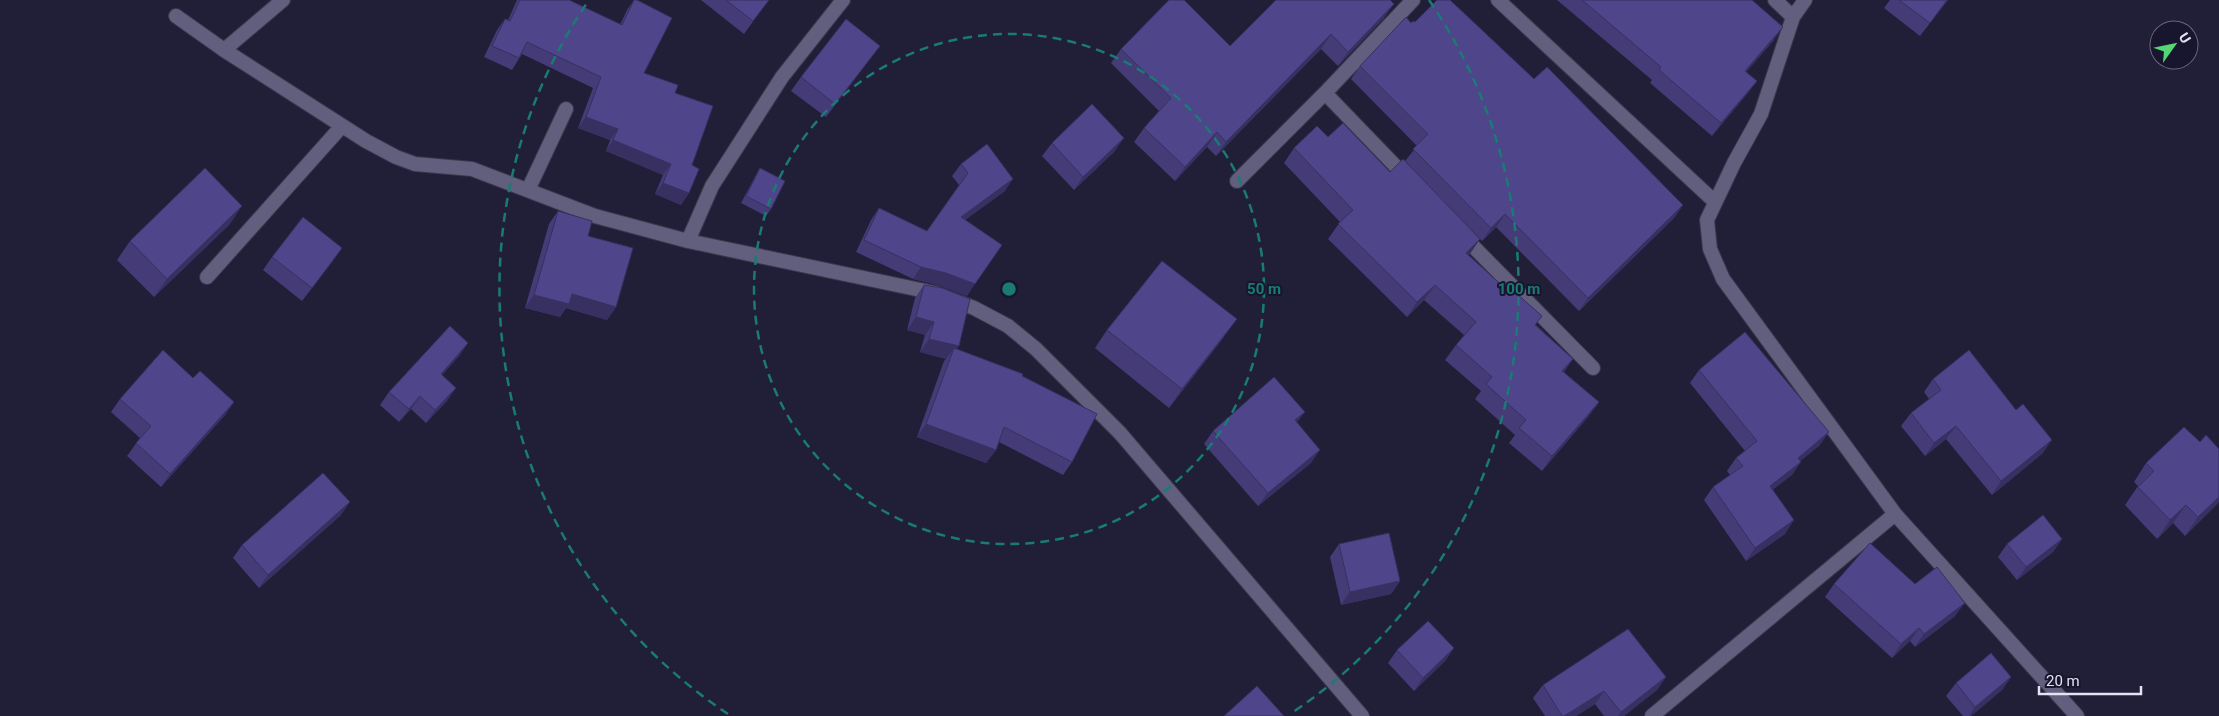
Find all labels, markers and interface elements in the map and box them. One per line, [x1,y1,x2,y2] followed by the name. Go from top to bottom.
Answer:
[2149,20,2199,70] north arrow
[2176,30,2194,46] text: U
[1000,280,1018,298] centre of rings
[1247,280,1281,298] text: 50 m
[1498,280,1540,298] text: 100 m
[2039,664,2142,696] scale bar
[2046,672,2080,690] text: 20 m

